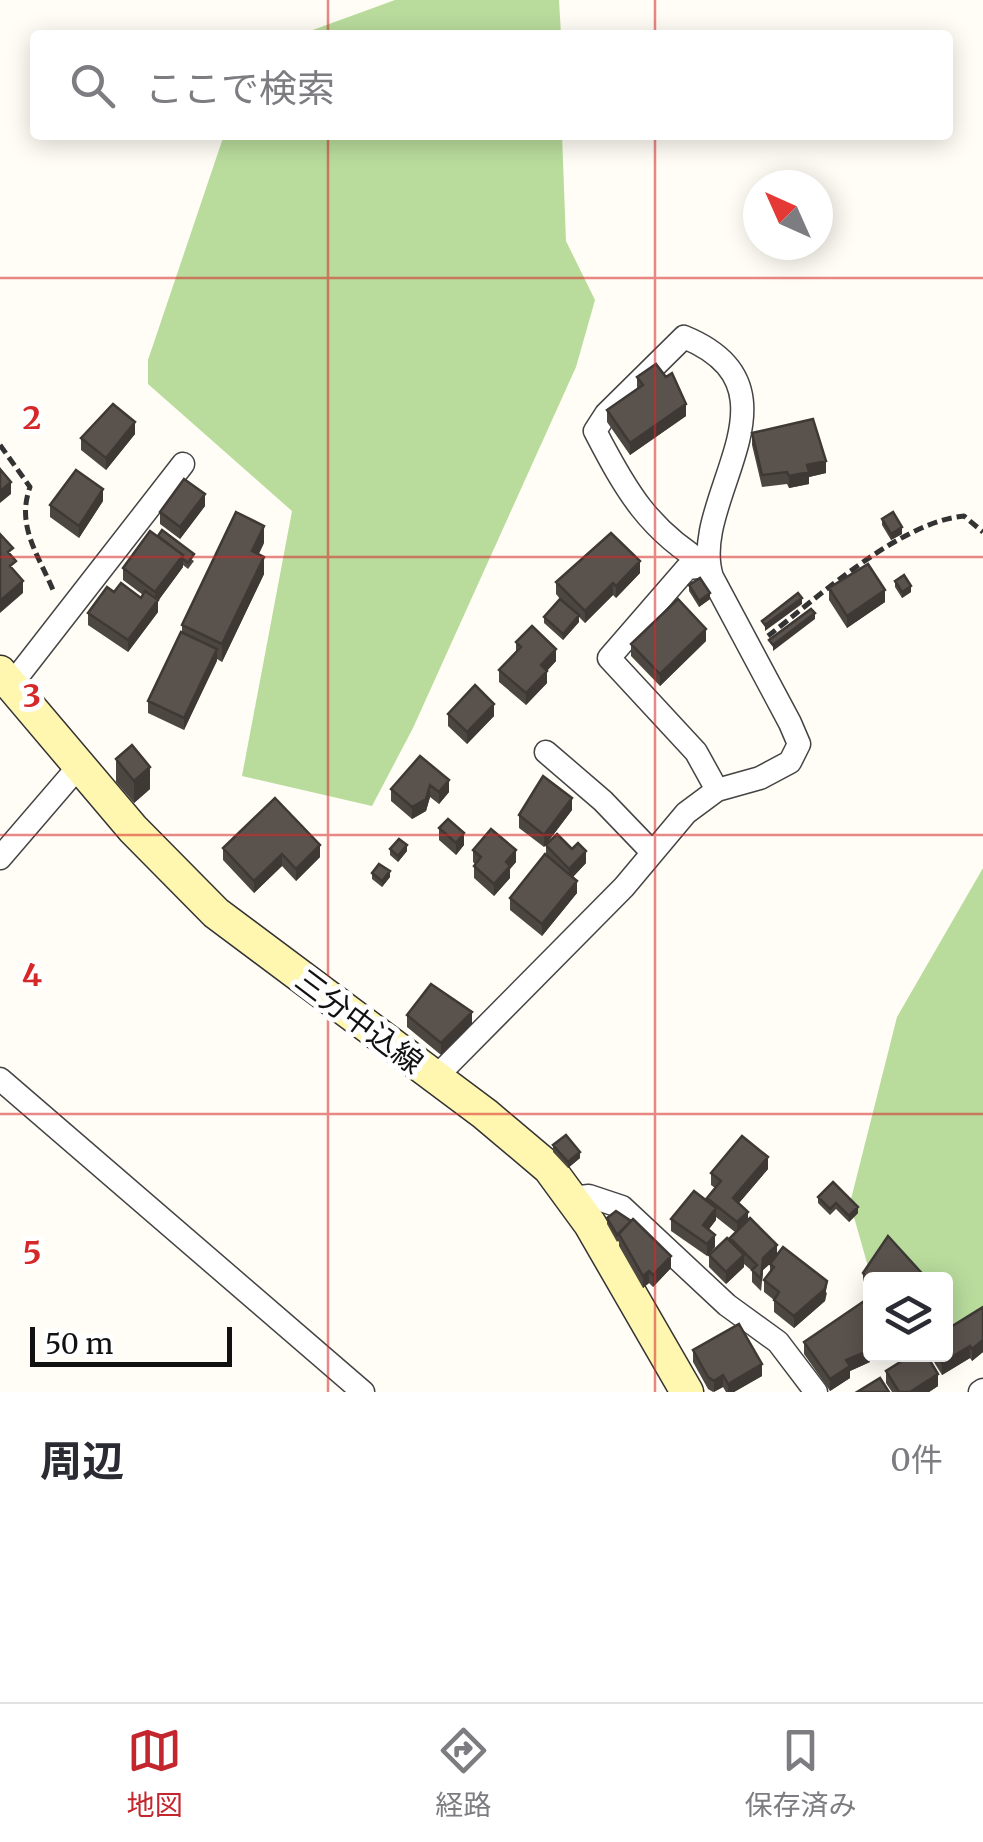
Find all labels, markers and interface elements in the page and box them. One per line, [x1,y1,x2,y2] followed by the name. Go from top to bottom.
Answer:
[30,30,953,140] search box
[65,58,120,113] icon: search
[145,65,335,112] text: ここで検索
[743,170,833,260] north arrow
[23,398,41,438] text: 2
[23,676,41,716] text: 3
[22,955,42,995] text: 4
[288,961,431,1082] street label: 三分中込線
[23,1233,41,1273] text: 5
[863,1272,953,1362] map controls
[863,1272,953,1362] button: layers
[30,1322,232,1366] scale bar
[45,1326,113,1362] text: 50 m
[40,1435,124,1487] text: 周辺
[890,1440,943,1480] text: 0件
[126,1723,183,1823] tab: 地図
[435,1723,492,1823] tab: 経路
[744,1723,857,1823] tab: 保存済み

